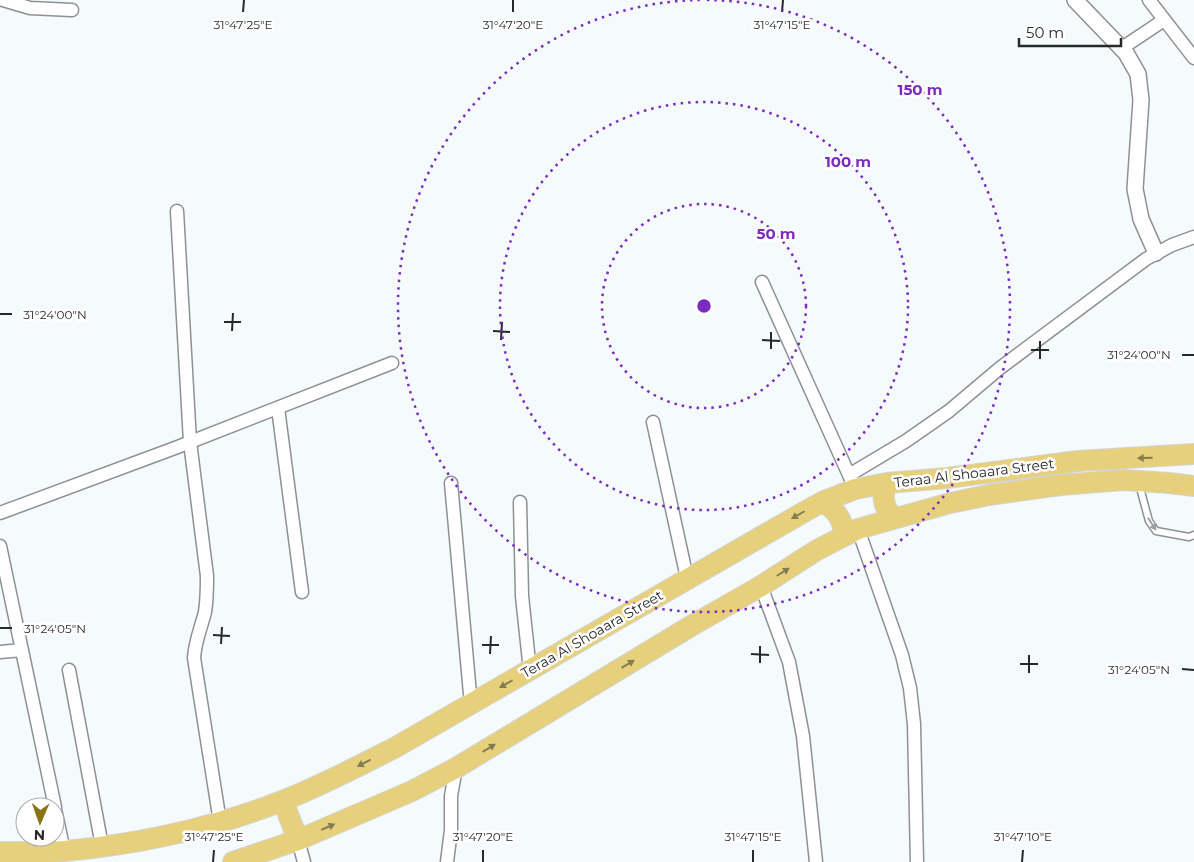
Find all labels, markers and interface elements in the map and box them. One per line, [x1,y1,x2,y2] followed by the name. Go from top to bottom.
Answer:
[1019,15,1122,47] scale bar
[213,17,273,32] text: 31°47'25"E
[483,17,543,32] text: 31°47'20"E
[753,17,811,32] text: 31°47'15"E
[1026,23,1064,42] text: 50 m
[898,80,942,99] text: 150 m
[825,152,871,171] text: 100 m
[756,224,796,243] text: 50 m
[695,297,713,315] centre of rings
[23,307,87,322] text: 31°24'00"N
[1107,347,1171,362] text: 31°24'00"N
[893,454,1055,492] street label: Teraa Al Shoaara Street
[1137,454,1153,462] one-way arrow
[791,511,806,519] one-way arrow
[1147,517,1157,531] one-way arrow
[776,567,790,577] one-way arrow
[518,586,667,682] street label: Teraa Al Shoaara Street
[24,621,86,636] text: 31°24'05"N
[622,660,635,669] one-way arrow
[1108,662,1170,677] text: 31°24'05"N
[500,680,513,689] one-way arrow
[483,744,496,753] one-way arrow
[357,759,372,767] one-way arrow
[15,797,65,847] north arrow
[321,823,335,831] one-way arrow
[34,826,46,844] text: N
[184,829,244,844] text: 31°47'25"E
[453,829,513,844] text: 31°47'20"E
[724,829,782,844] text: 31°47'15"E
[994,829,1052,844] text: 31°47'10"E

